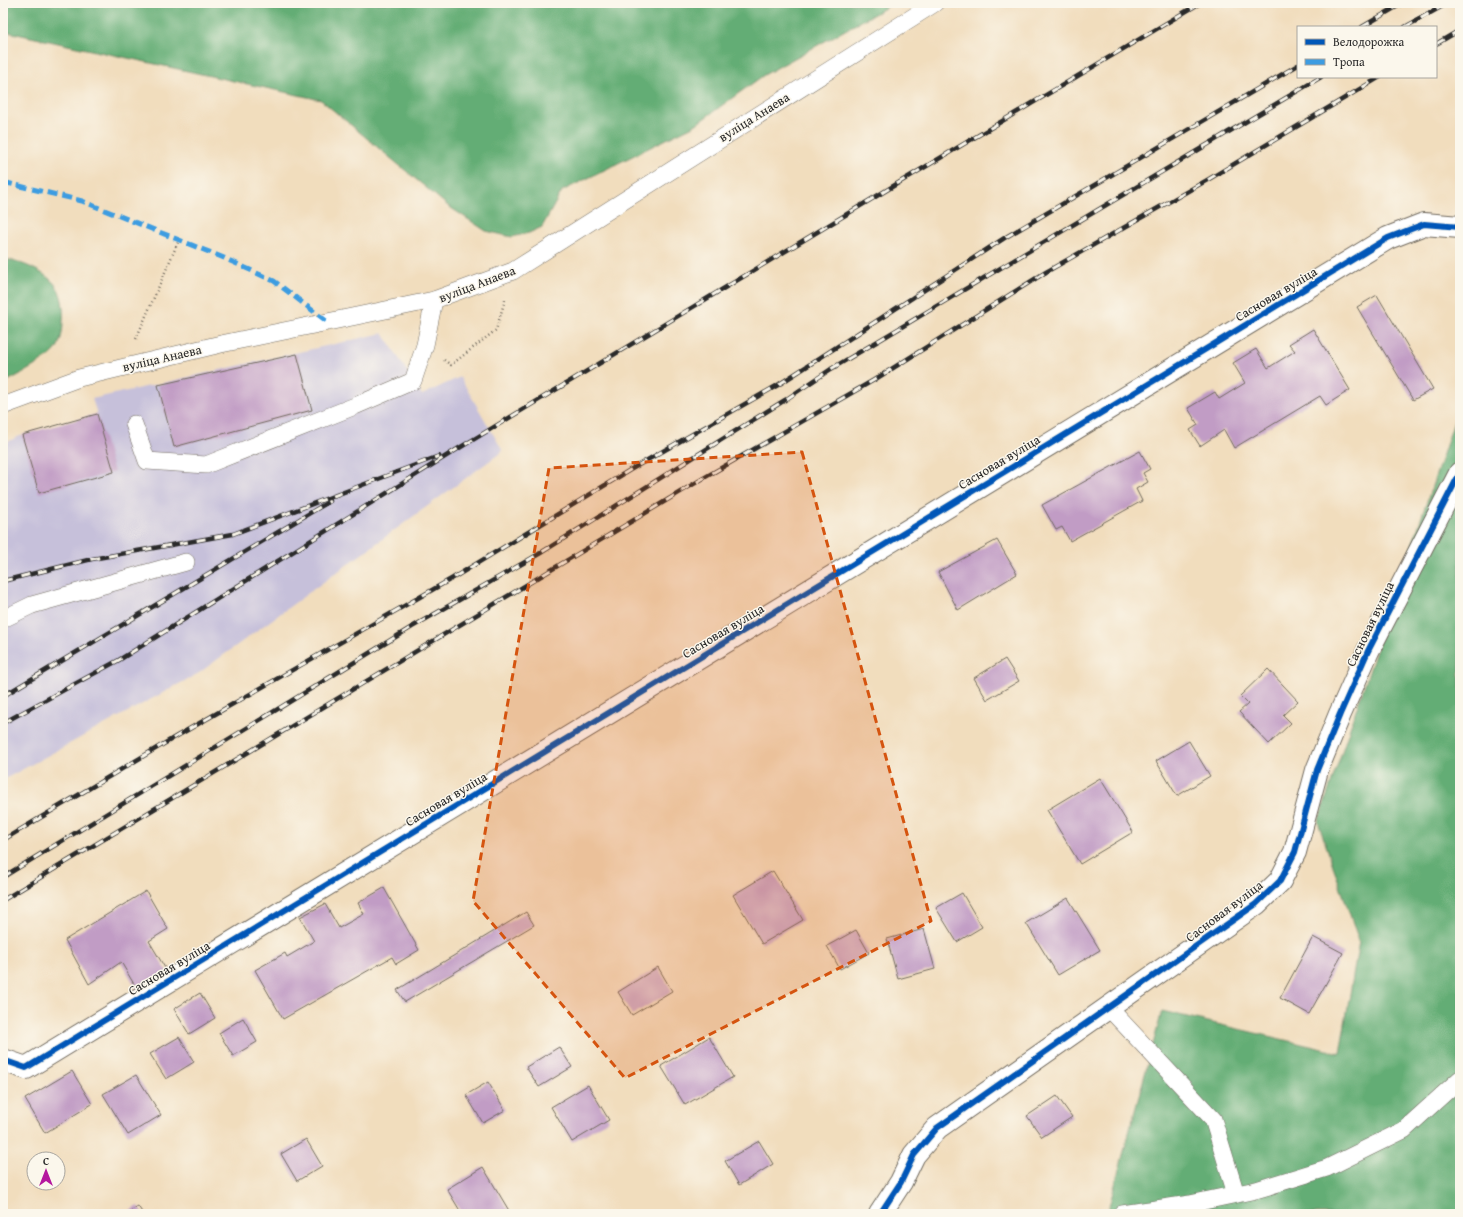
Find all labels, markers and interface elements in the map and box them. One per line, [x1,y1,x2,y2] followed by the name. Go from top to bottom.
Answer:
[1297,26,1437,78] legend
[1333,33,1404,50] text: Велодорожка
[1333,53,1365,70] text: Тропа
[715,87,794,146] street label: вуліца Анаева
[436,260,519,307] street label: вуліца Анаева
[1231,262,1321,326] street label: Сасновая вуліца
[121,340,204,376] street label: вуліца Анаева
[954,430,1044,494] street label: Сасновая вуліца
[1341,578,1399,670] street label: Сасновая вуліца
[678,599,768,663] street label: Сасновая вуліца
[401,767,491,831] street label: Сасновая вуліца
[1181,875,1267,946] street label: Сасновая вуліца
[124,936,214,1000] street label: Сасновая вуліца
[26,1151,66,1191] north arrow
[43,1153,49,1169] text: С

